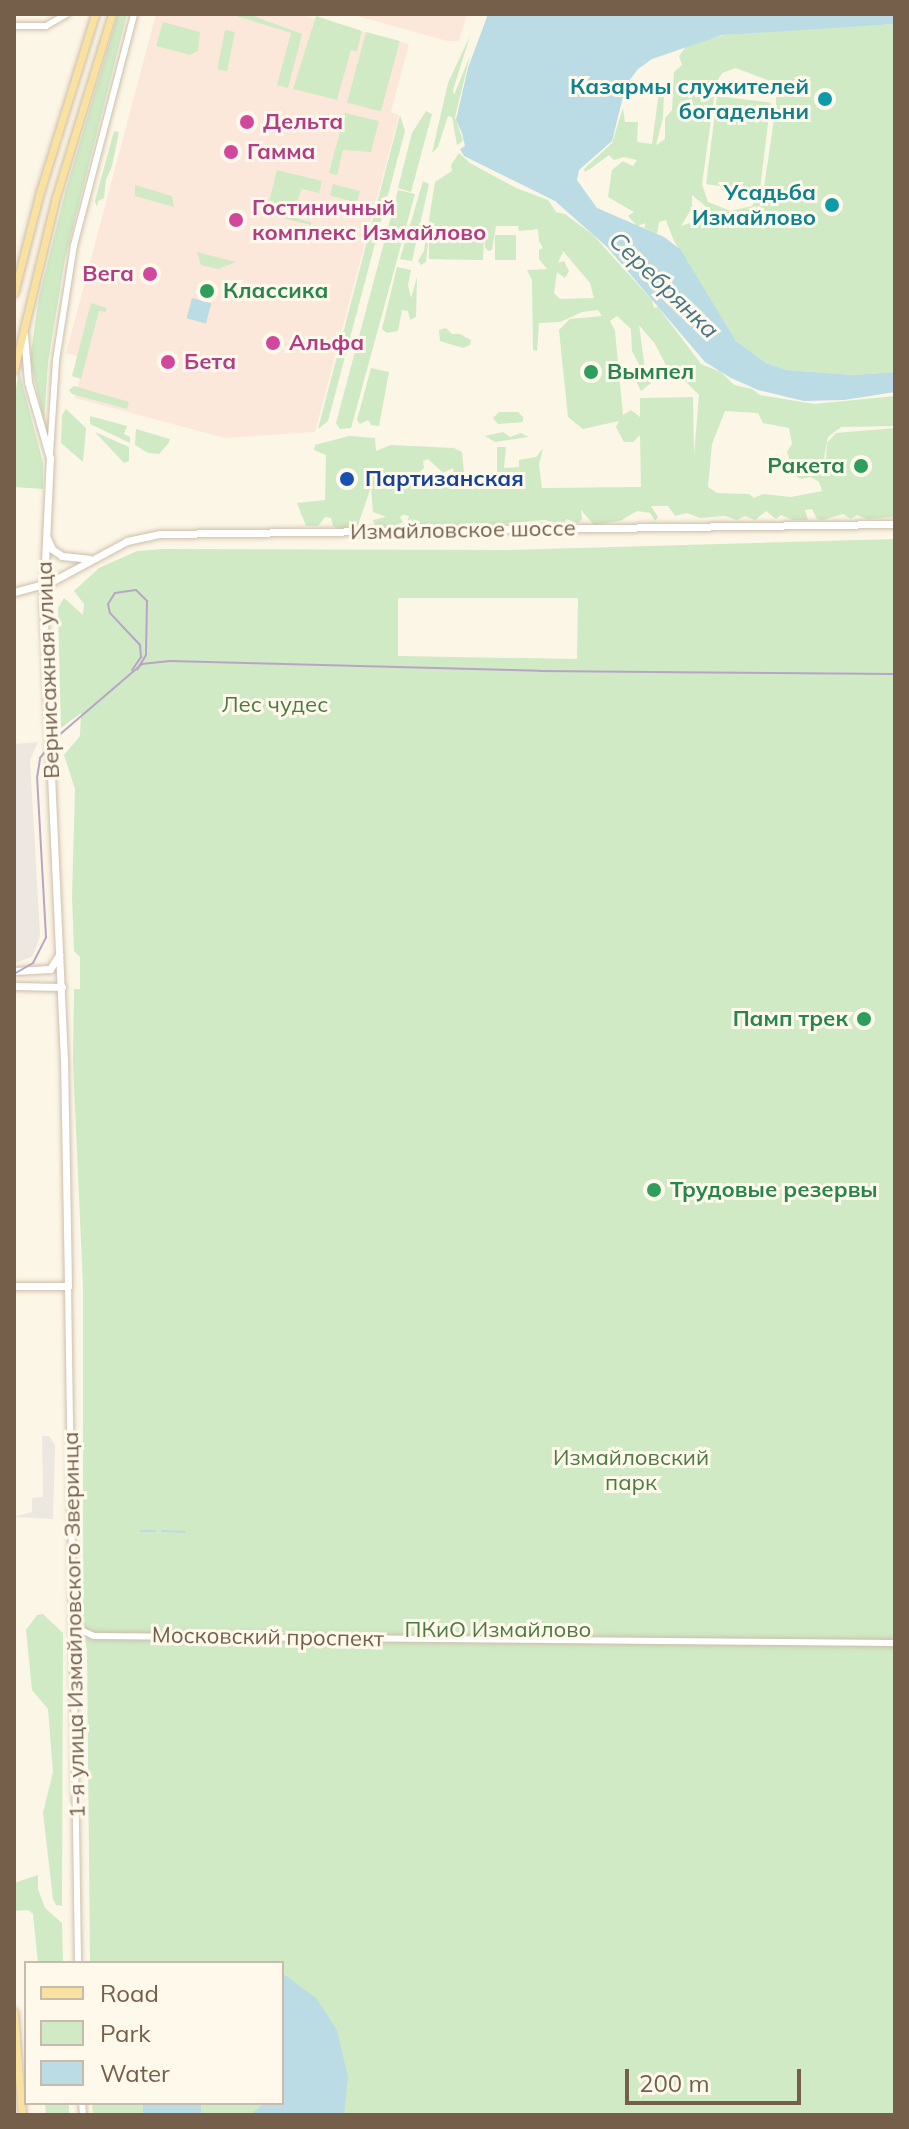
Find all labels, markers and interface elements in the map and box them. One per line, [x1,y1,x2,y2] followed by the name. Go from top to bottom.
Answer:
[570,73,809,124] place label: Казармы служителей богадельни
[816,90,834,108] marker: Казармы служителей богадельни
[263,109,343,135] place label: Дельта
[238,113,256,131] marker: Дельта
[247,139,316,165] place label: Гамма
[222,143,240,161] marker: Гамма
[692,179,816,230] place label: Усадьба Измайлово
[252,194,486,246] place label: Гостиничный комплекс Измайлово
[823,196,841,214] marker: Усадьба Измайлово
[227,211,245,229] marker: Гостиничный комплекс Измайлово
[603,226,725,344] water label: Серебрянка
[82,261,134,287] place label: Вега
[141,265,159,283] marker: Вега
[223,278,328,304] place label: Классика
[198,282,216,300] marker: Классика
[289,330,364,356] place label: Альфа
[264,334,282,352] marker: Альфа
[184,349,236,375] place label: Бета
[159,353,177,371] marker: Бета
[607,359,694,385] place label: Вымпел
[582,363,600,381] marker: Вымпел
[767,453,845,479] place label: Ракета
[852,457,870,475] marker: Ракета
[365,466,524,492] place label: Партизанская
[336,468,358,490] marker: Партизанская
[350,515,576,545] street label: Измайловское шоссе
[31,561,65,779] street label: Вернисажная улица
[222,692,328,718] park label: Лес чудес
[733,1006,848,1032] place label: Памп трек
[855,1010,873,1028] marker: Памп трек
[670,1177,878,1203] place label: Трудовые резервы
[645,1181,663,1199] marker: Трудовые резервы
[57,1432,91,1818] street label: 1-я улица Измайловского Зверинца
[553,1444,709,1496] park label: Измайловский парк
[405,1617,591,1643] park label: ПКиО Измайлово
[152,1622,384,1652] street label: Московский проспект
[24,1961,284,2105] legend
[100,1978,159,2008] text: Road
[100,2018,151,2048] text: Park
[629,2053,805,2103] scale bar
[100,2058,170,2088] text: Water
[639,2068,710,2098] text: 200 m

